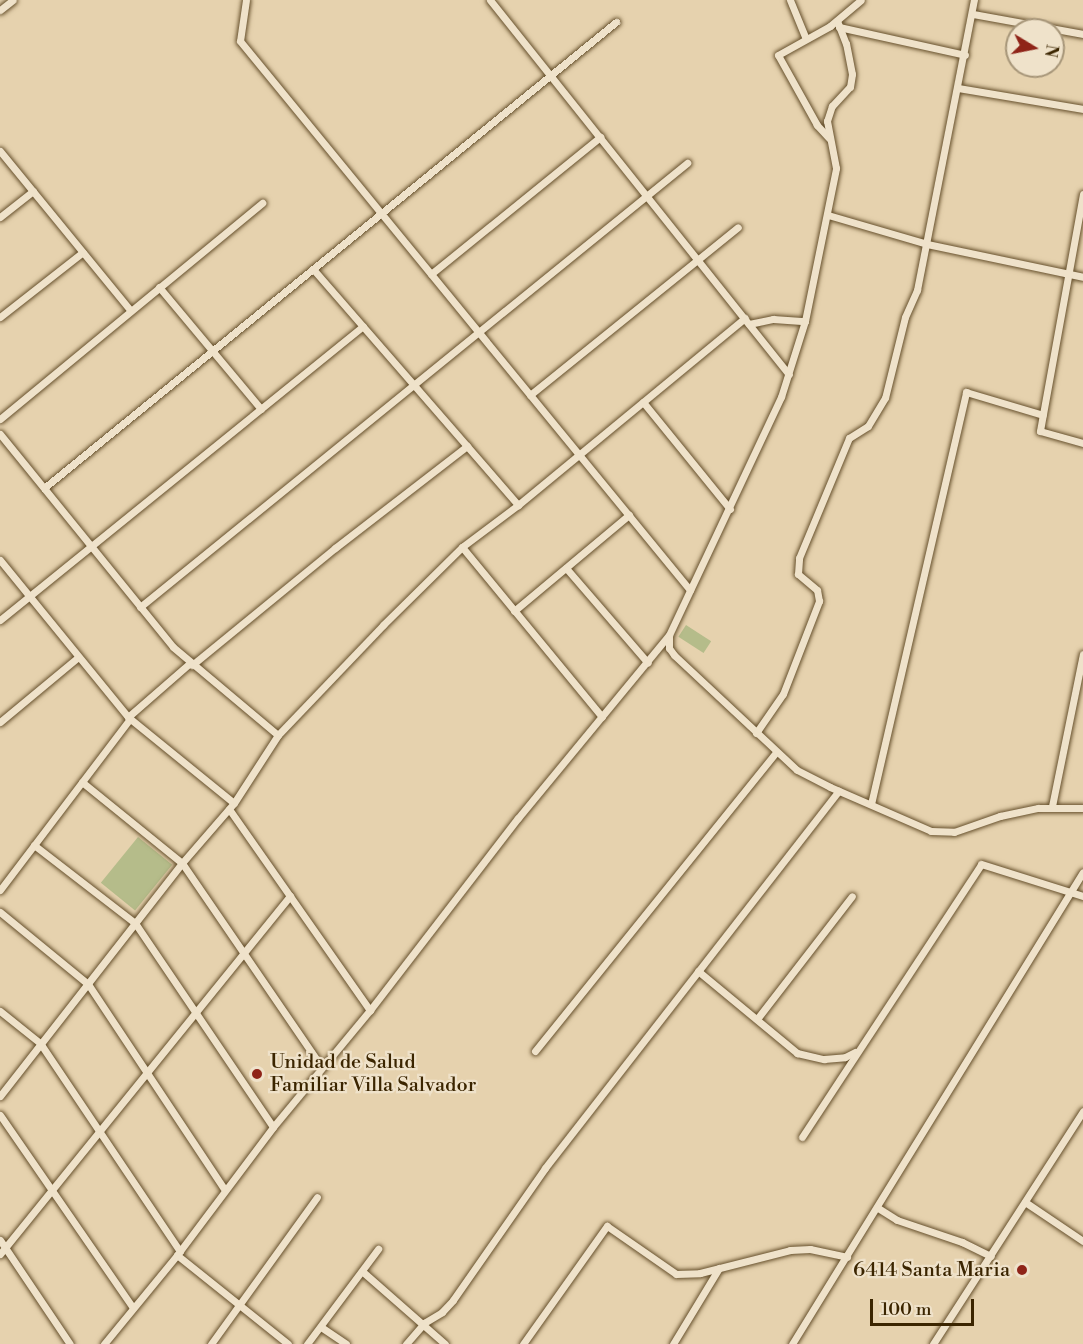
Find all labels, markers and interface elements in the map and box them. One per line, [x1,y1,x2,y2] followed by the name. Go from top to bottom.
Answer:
[1005,18,1065,78] north arrow
[1040,43,1062,59] text: N
[270,1050,476,1097] place label: Unidad de Salud Familiar Villa Salvador
[248,1065,266,1083] marker: Unidad de Salud Familiar Villa Salvador
[853,1258,1010,1282] place label: 6414 Santa Maria
[1015,1263,1029,1277] marker: 6414 Santa Maria
[873,1287,976,1325] scale bar
[881,1298,932,1321] text: 100 m

